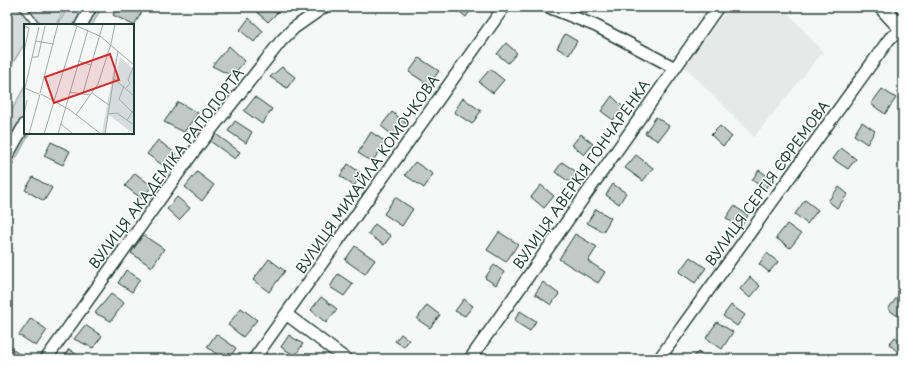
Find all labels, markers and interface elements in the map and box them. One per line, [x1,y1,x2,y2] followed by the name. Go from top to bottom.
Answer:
[24,24,134,134] inset map
[83,63,249,273] street label: ВУЛИЦЯ АКАДЕМІКА РАПОПОРТА
[290,70,444,278] street label: ВУЛИЦЯ МИХАЙЛА КОМОЧКОВА
[507,75,655,273] street label: ВУЛИЦЯ АВЕРКІЯ ГОНЧАРЕНКА
[700,96,834,270] street label: ВУЛИЦЯ СЕРГІЯ ЄФРЕМОВА

